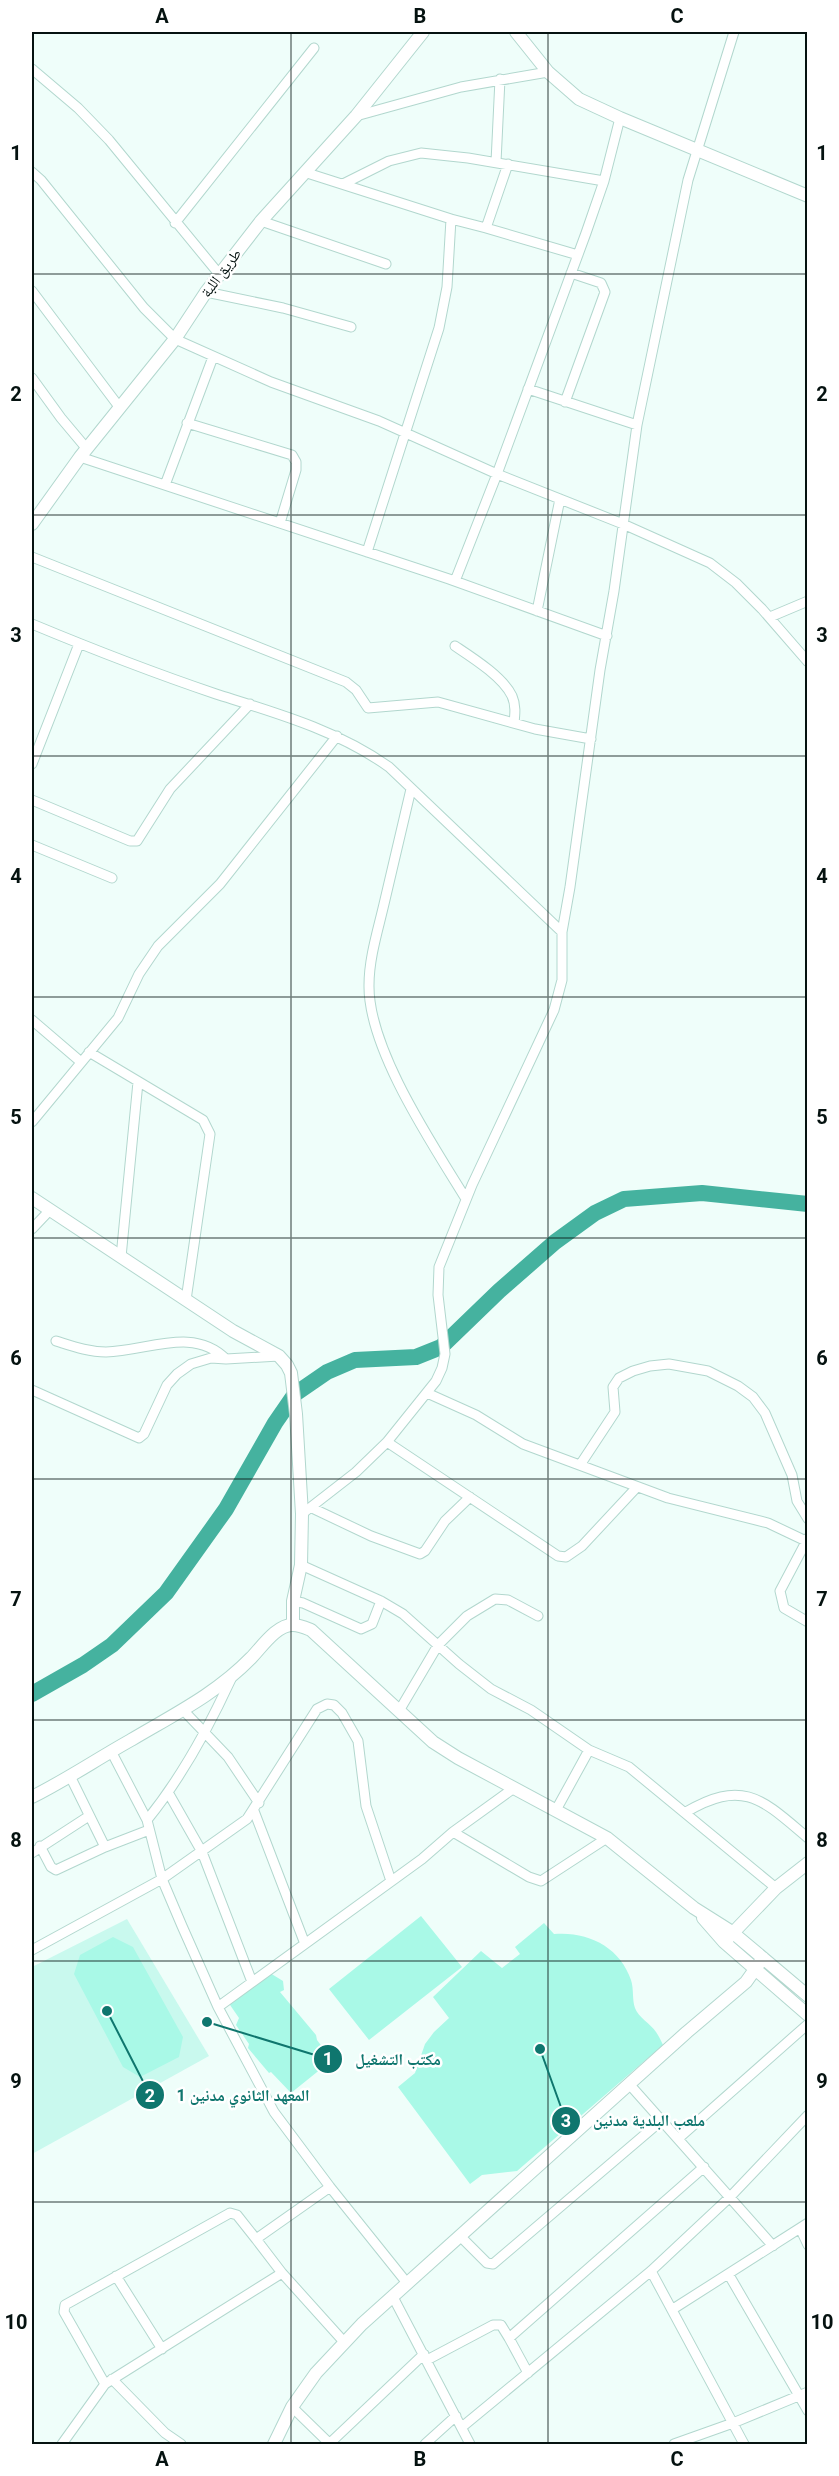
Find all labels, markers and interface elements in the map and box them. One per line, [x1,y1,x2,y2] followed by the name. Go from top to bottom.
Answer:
[155,4,169,28] text: A
[414,4,426,28] text: B
[670,4,684,28] text: C
[10,141,22,165] text: 1
[816,141,828,165] text: 1
[197,245,246,301] street label: طريق اللبة
[10,382,22,406] text: 2
[816,382,828,406] text: 2
[10,623,22,647] text: 3
[816,623,828,647] text: 3
[10,864,22,888] text: 4
[816,864,828,888] text: 4
[10,1105,22,1129] text: 5
[816,1105,828,1129] text: 5
[10,1346,22,1370] text: 6
[816,1346,828,1370] text: 6
[10,1587,22,1611] text: 7
[816,1587,828,1611] text: 7
[10,1828,22,1852] text: 8
[816,1828,828,1852] text: 8
[313,2042,453,2076] callout: مكتب التشغيل
[323,2048,333,2069] text: 1
[355,2050,441,2069] text: مكتب التشغيل
[10,2069,22,2093] text: 9
[816,2069,828,2093] text: 9
[135,2078,321,2112] callout: المعهد الثانوي مدنين 1
[145,2085,155,2106] text: 2
[177,2086,309,2108] text: المعهد الثانوي مدنين 1
[551,2104,717,2138] callout: ملعب البلدية مدنين
[561,2110,571,2131] text: 3
[593,2111,705,2130] text: ملعب البلدية مدنين
[5,2310,27,2334] text: 10
[811,2310,833,2334] text: 10
[155,2447,169,2471] text: A
[414,2447,426,2471] text: B
[670,2447,684,2471] text: C

